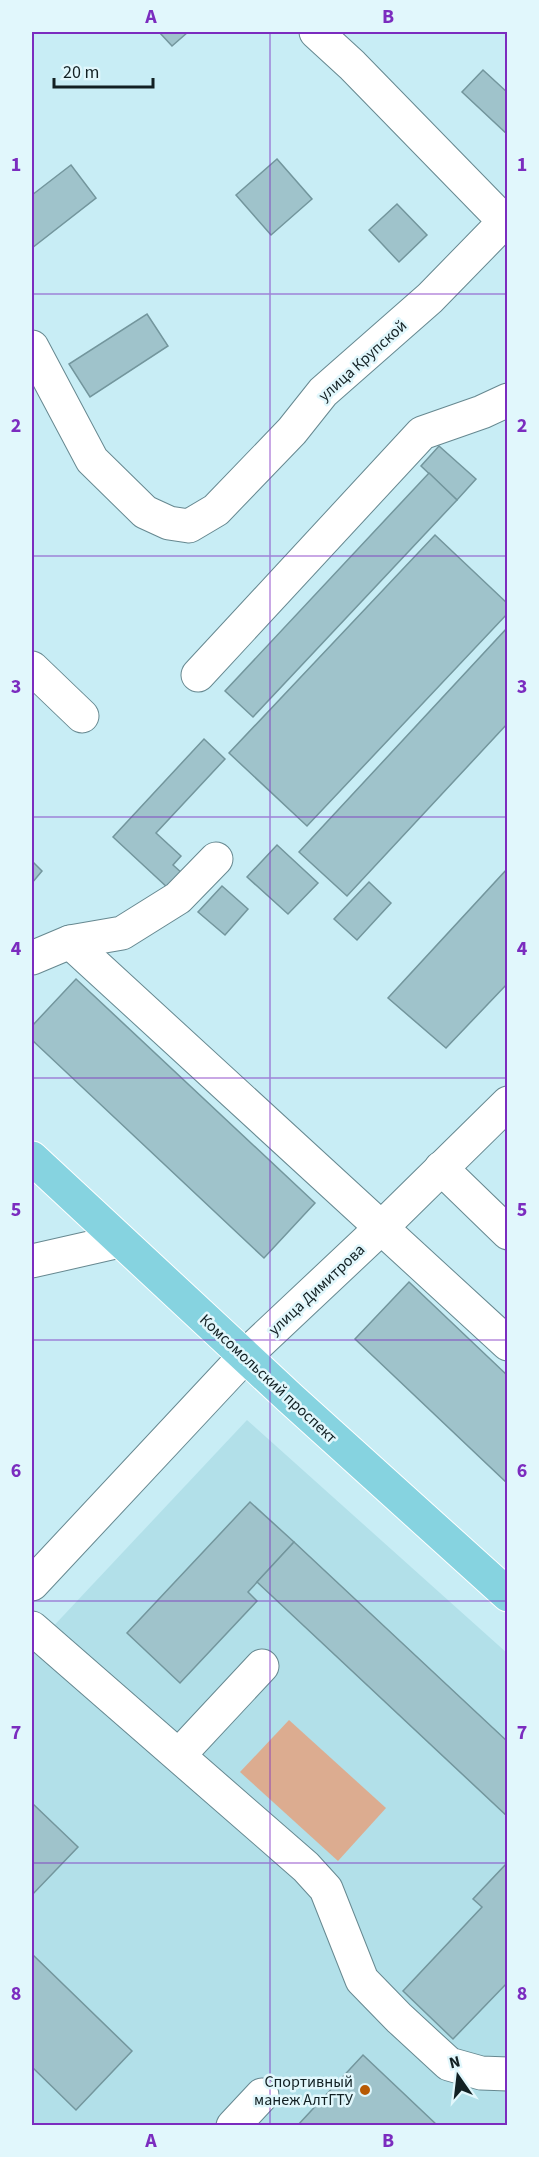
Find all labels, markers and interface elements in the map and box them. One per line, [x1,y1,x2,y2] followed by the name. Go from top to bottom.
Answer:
[144,3,157,31] text: A
[382,3,394,31] text: B
[54,51,153,89] scale bar
[63,60,99,85] text: 20 m
[11,151,21,179] text: 1
[517,151,527,179] text: 1
[314,315,412,406] street label: улица Крупской
[11,412,21,440] text: 2
[517,412,527,440] text: 2
[11,673,21,701] text: 3
[517,673,527,701] text: 3
[11,935,22,963] text: 4
[517,935,528,963] text: 4
[11,1196,21,1224] text: 5
[517,1196,527,1224] text: 5
[264,1239,370,1340] street label: улица Димитрова
[195,1309,342,1448] street label: Комсомольский проспект
[11,1457,21,1485] text: 6
[517,1457,527,1485] text: 6
[11,1719,21,1747] text: 7
[517,1719,527,1747] text: 7
[11,1980,21,2008] text: 8
[517,1980,527,2008] text: 8
[428,2046,488,2106] north arrow
[447,2050,462,2074] text: N
[254,2071,354,2111] place label: Спортивный манеж АлтГТУ
[358,2083,372,2097] marker: Спортивный манеж АлтГТУ
[144,2127,157,2155] text: A
[382,2127,394,2155] text: B

